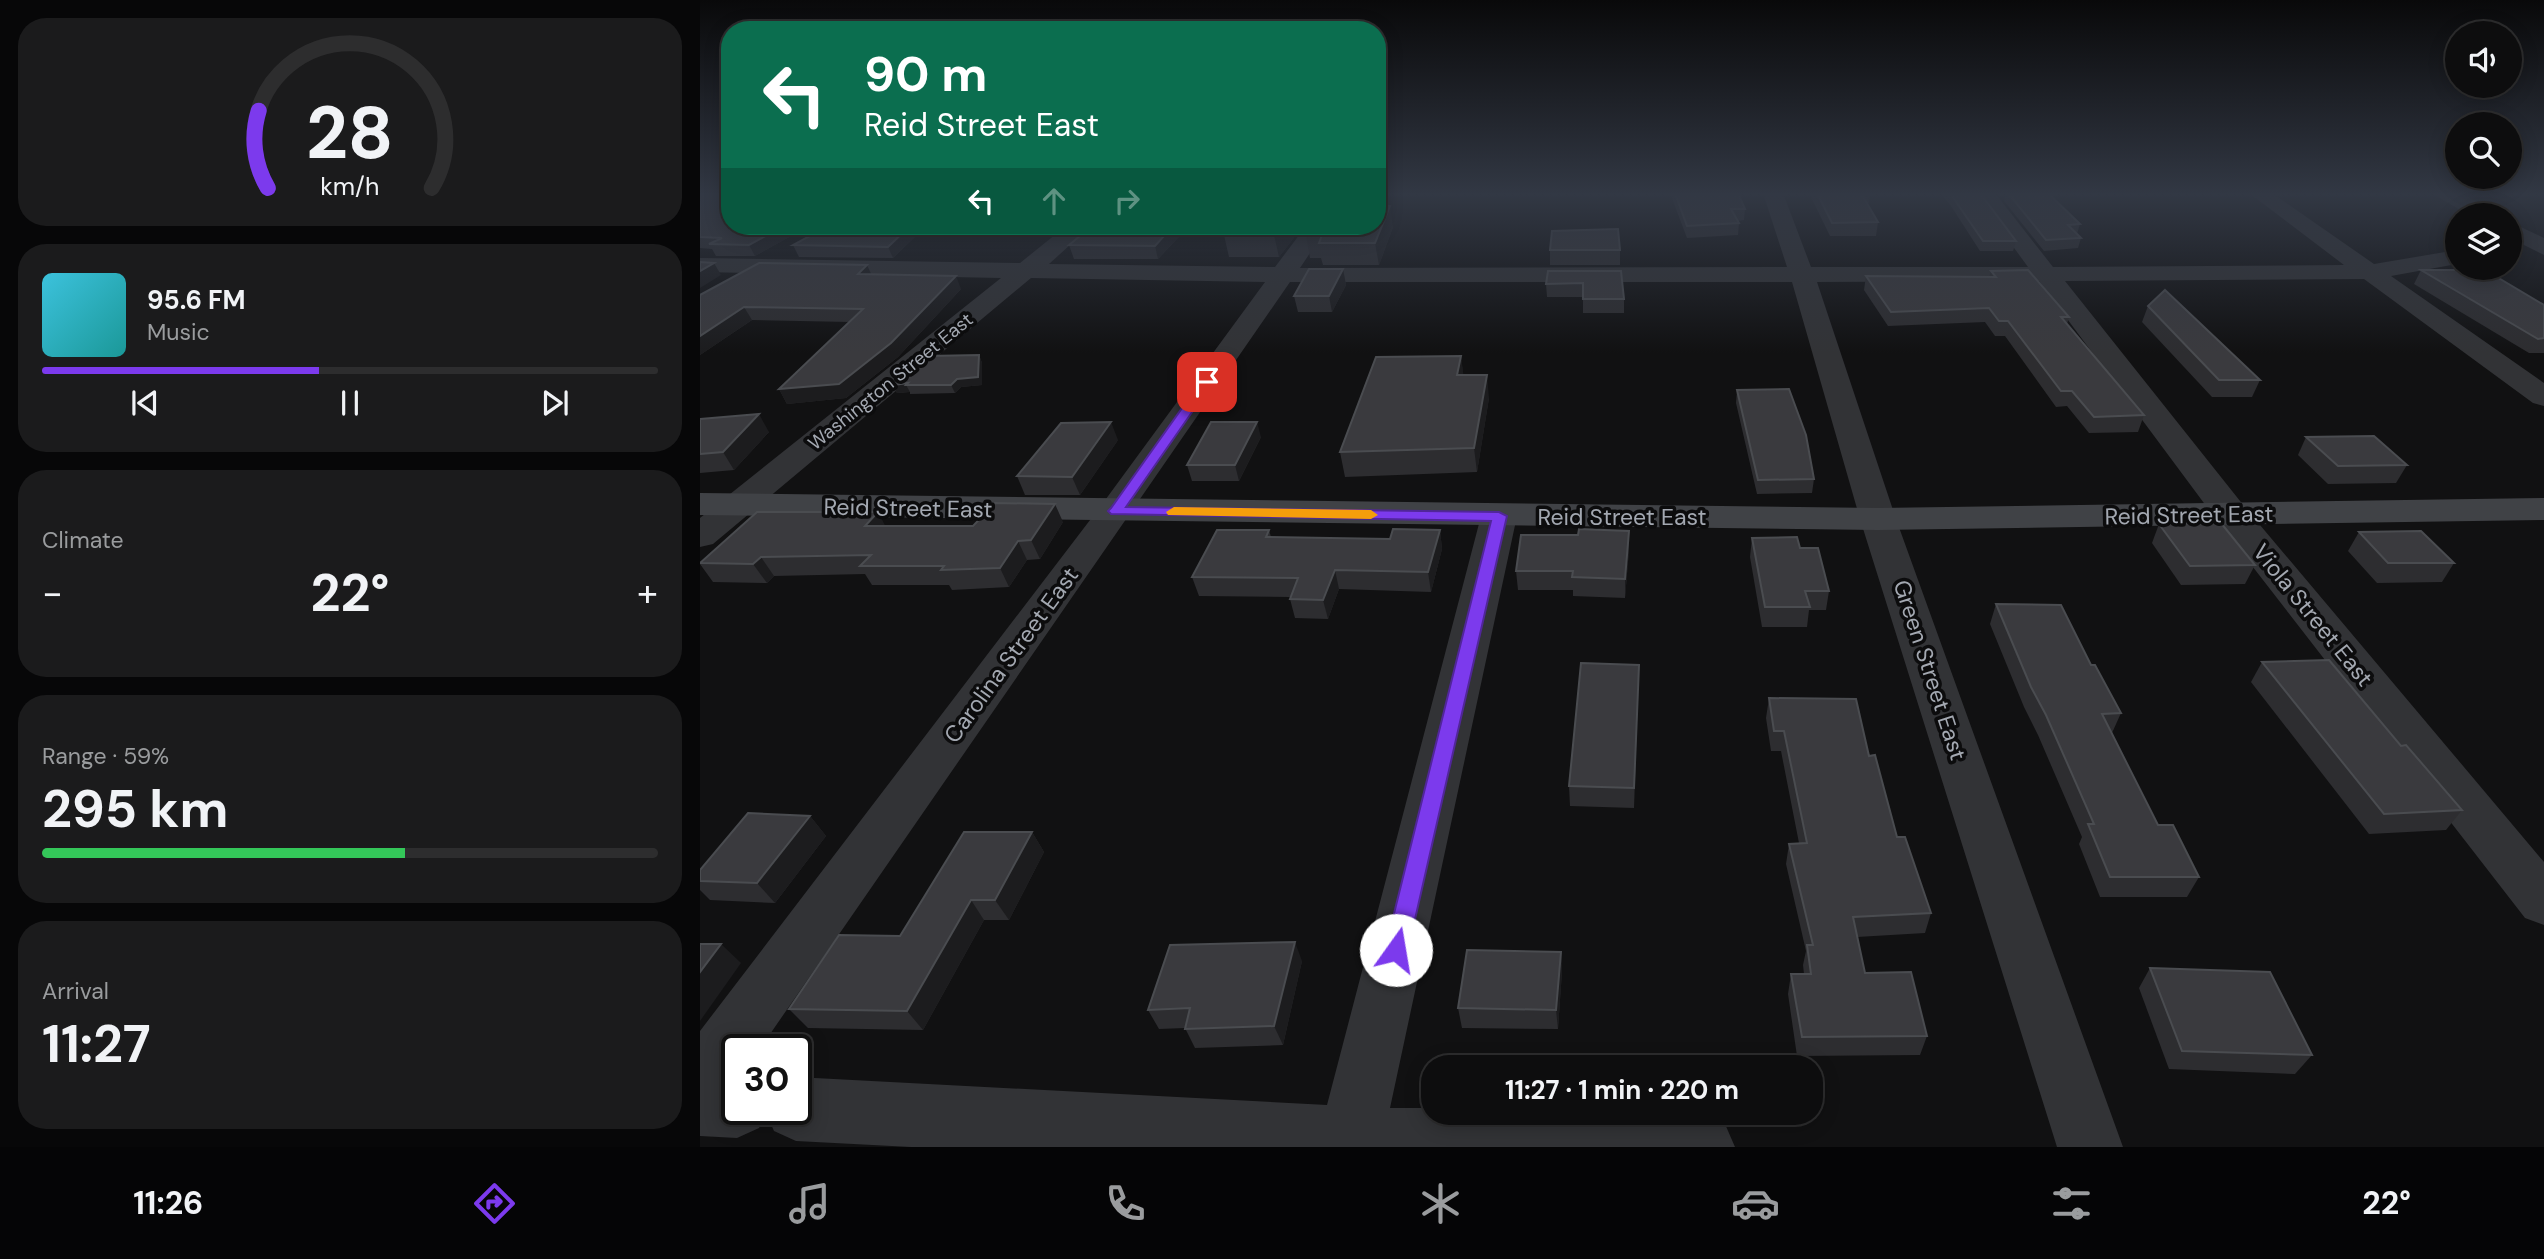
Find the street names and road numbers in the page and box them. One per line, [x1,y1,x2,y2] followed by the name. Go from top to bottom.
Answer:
[803,307,978,456] street label: Washington Street East
[823,492,993,524] street label: Reid Street East
[2104,499,2274,531] street label: Reid Street East
[1538,502,1706,532] street label: Reid Street East
[2246,537,2380,693] street label: Viola Street East
[937,561,1085,749] street label: Carolina Street East
[1887,576,1973,764] street label: Green Street East

